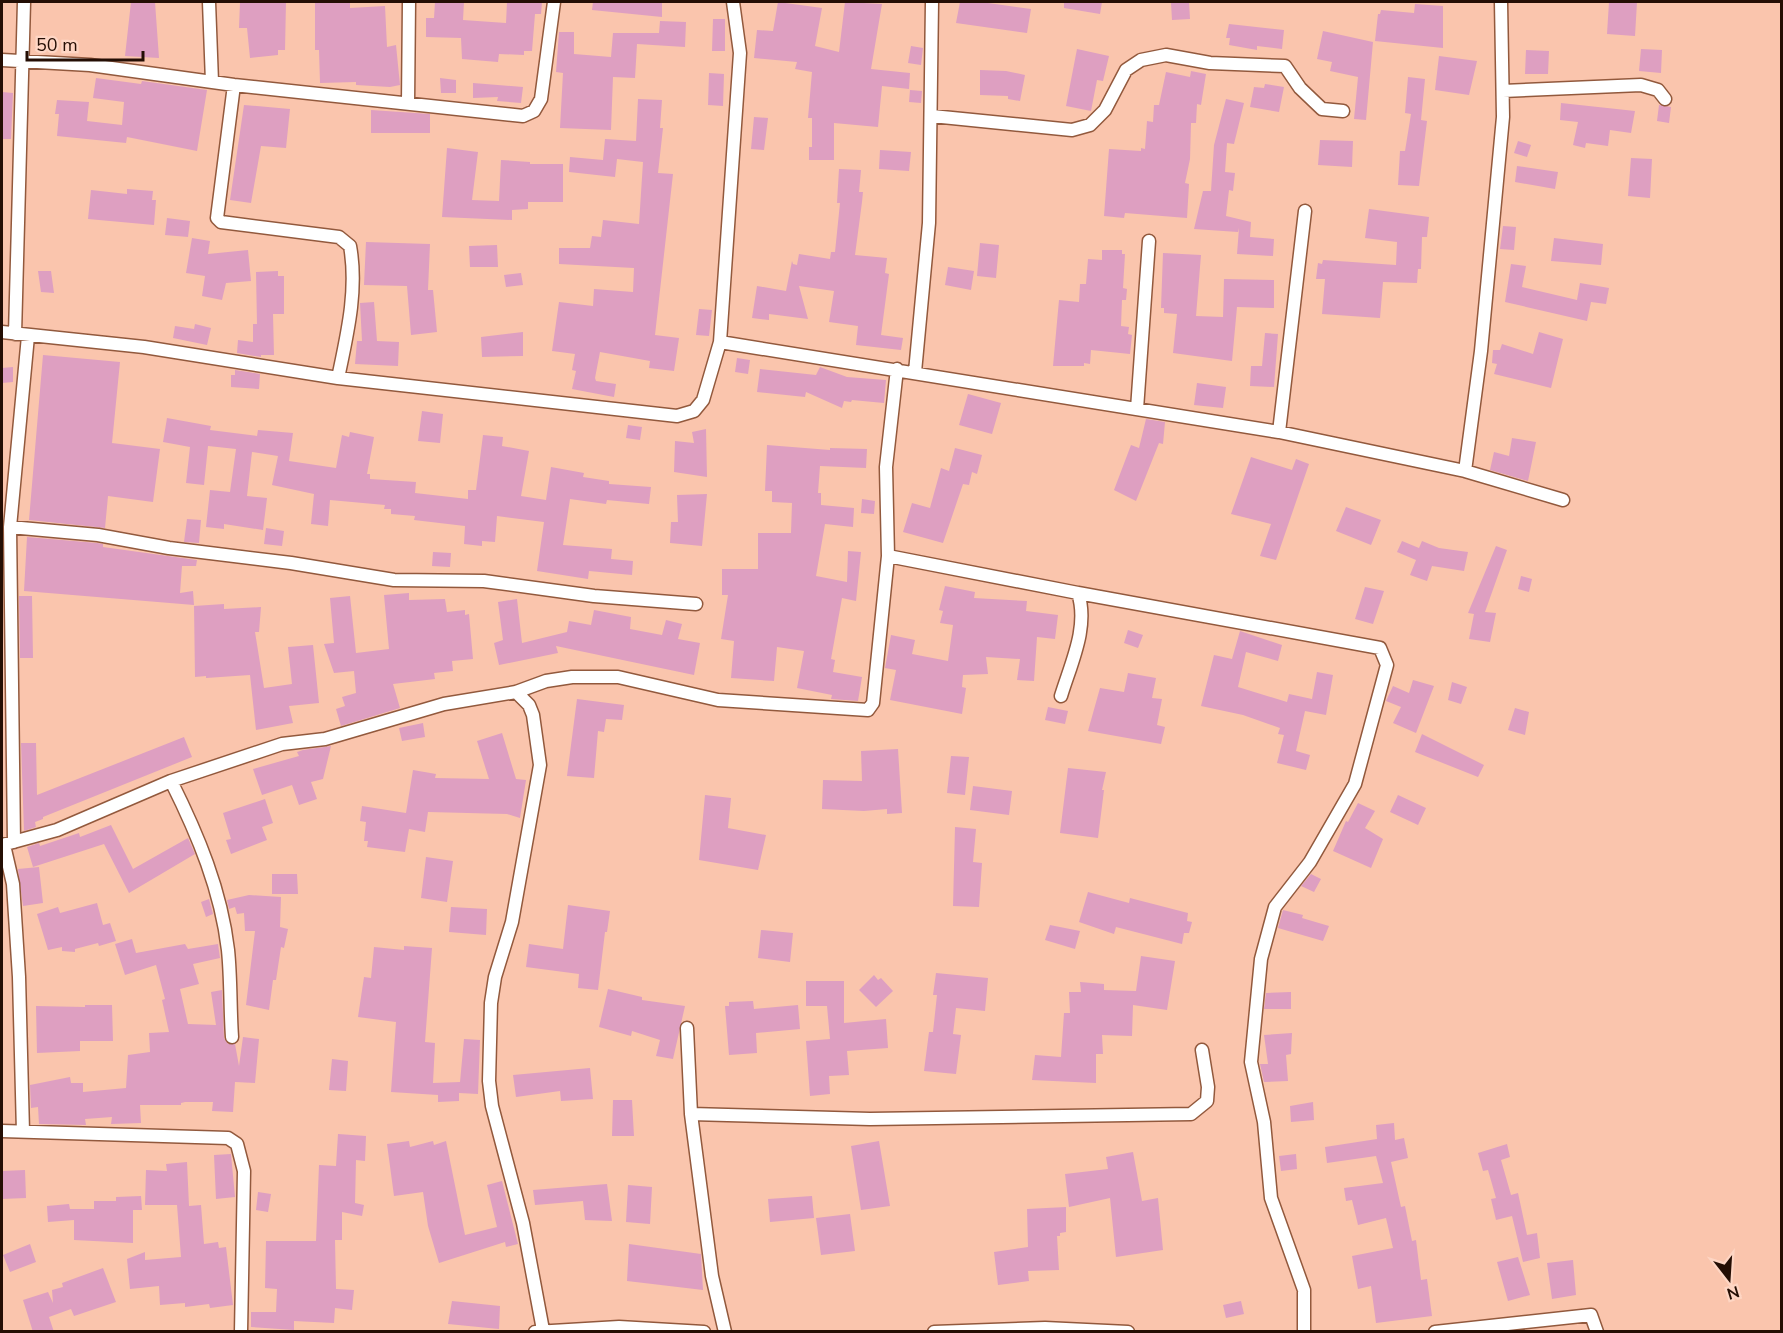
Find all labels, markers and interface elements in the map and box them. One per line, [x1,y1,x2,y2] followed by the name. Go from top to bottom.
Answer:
[27,24,142,62] scale bar
[36,33,78,57] text: 50 m
[1699,1249,1759,1309] north arrow
[1724,1280,1742,1305] text: N

